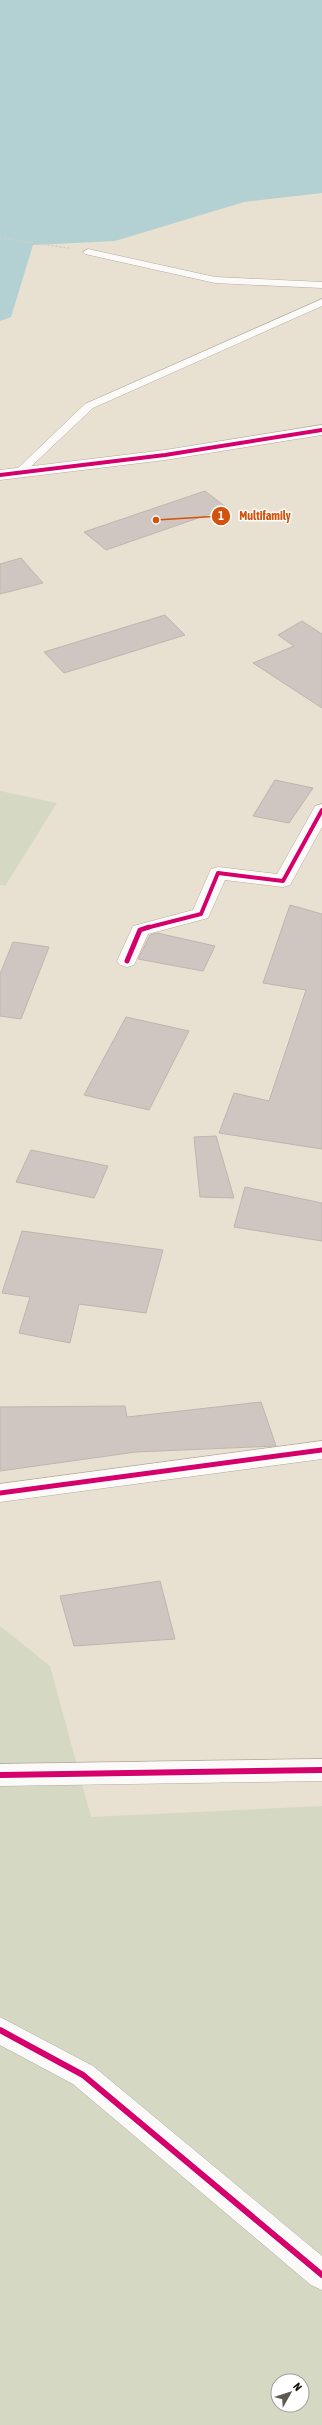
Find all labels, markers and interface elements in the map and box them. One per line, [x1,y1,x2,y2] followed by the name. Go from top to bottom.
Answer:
[211,504,299,528] callout: Multifamily
[218,509,224,523] text: 1
[239,509,291,523] text: Multifamily
[270,2373,310,2413] north arrow
[291,2380,304,2393] text: N

